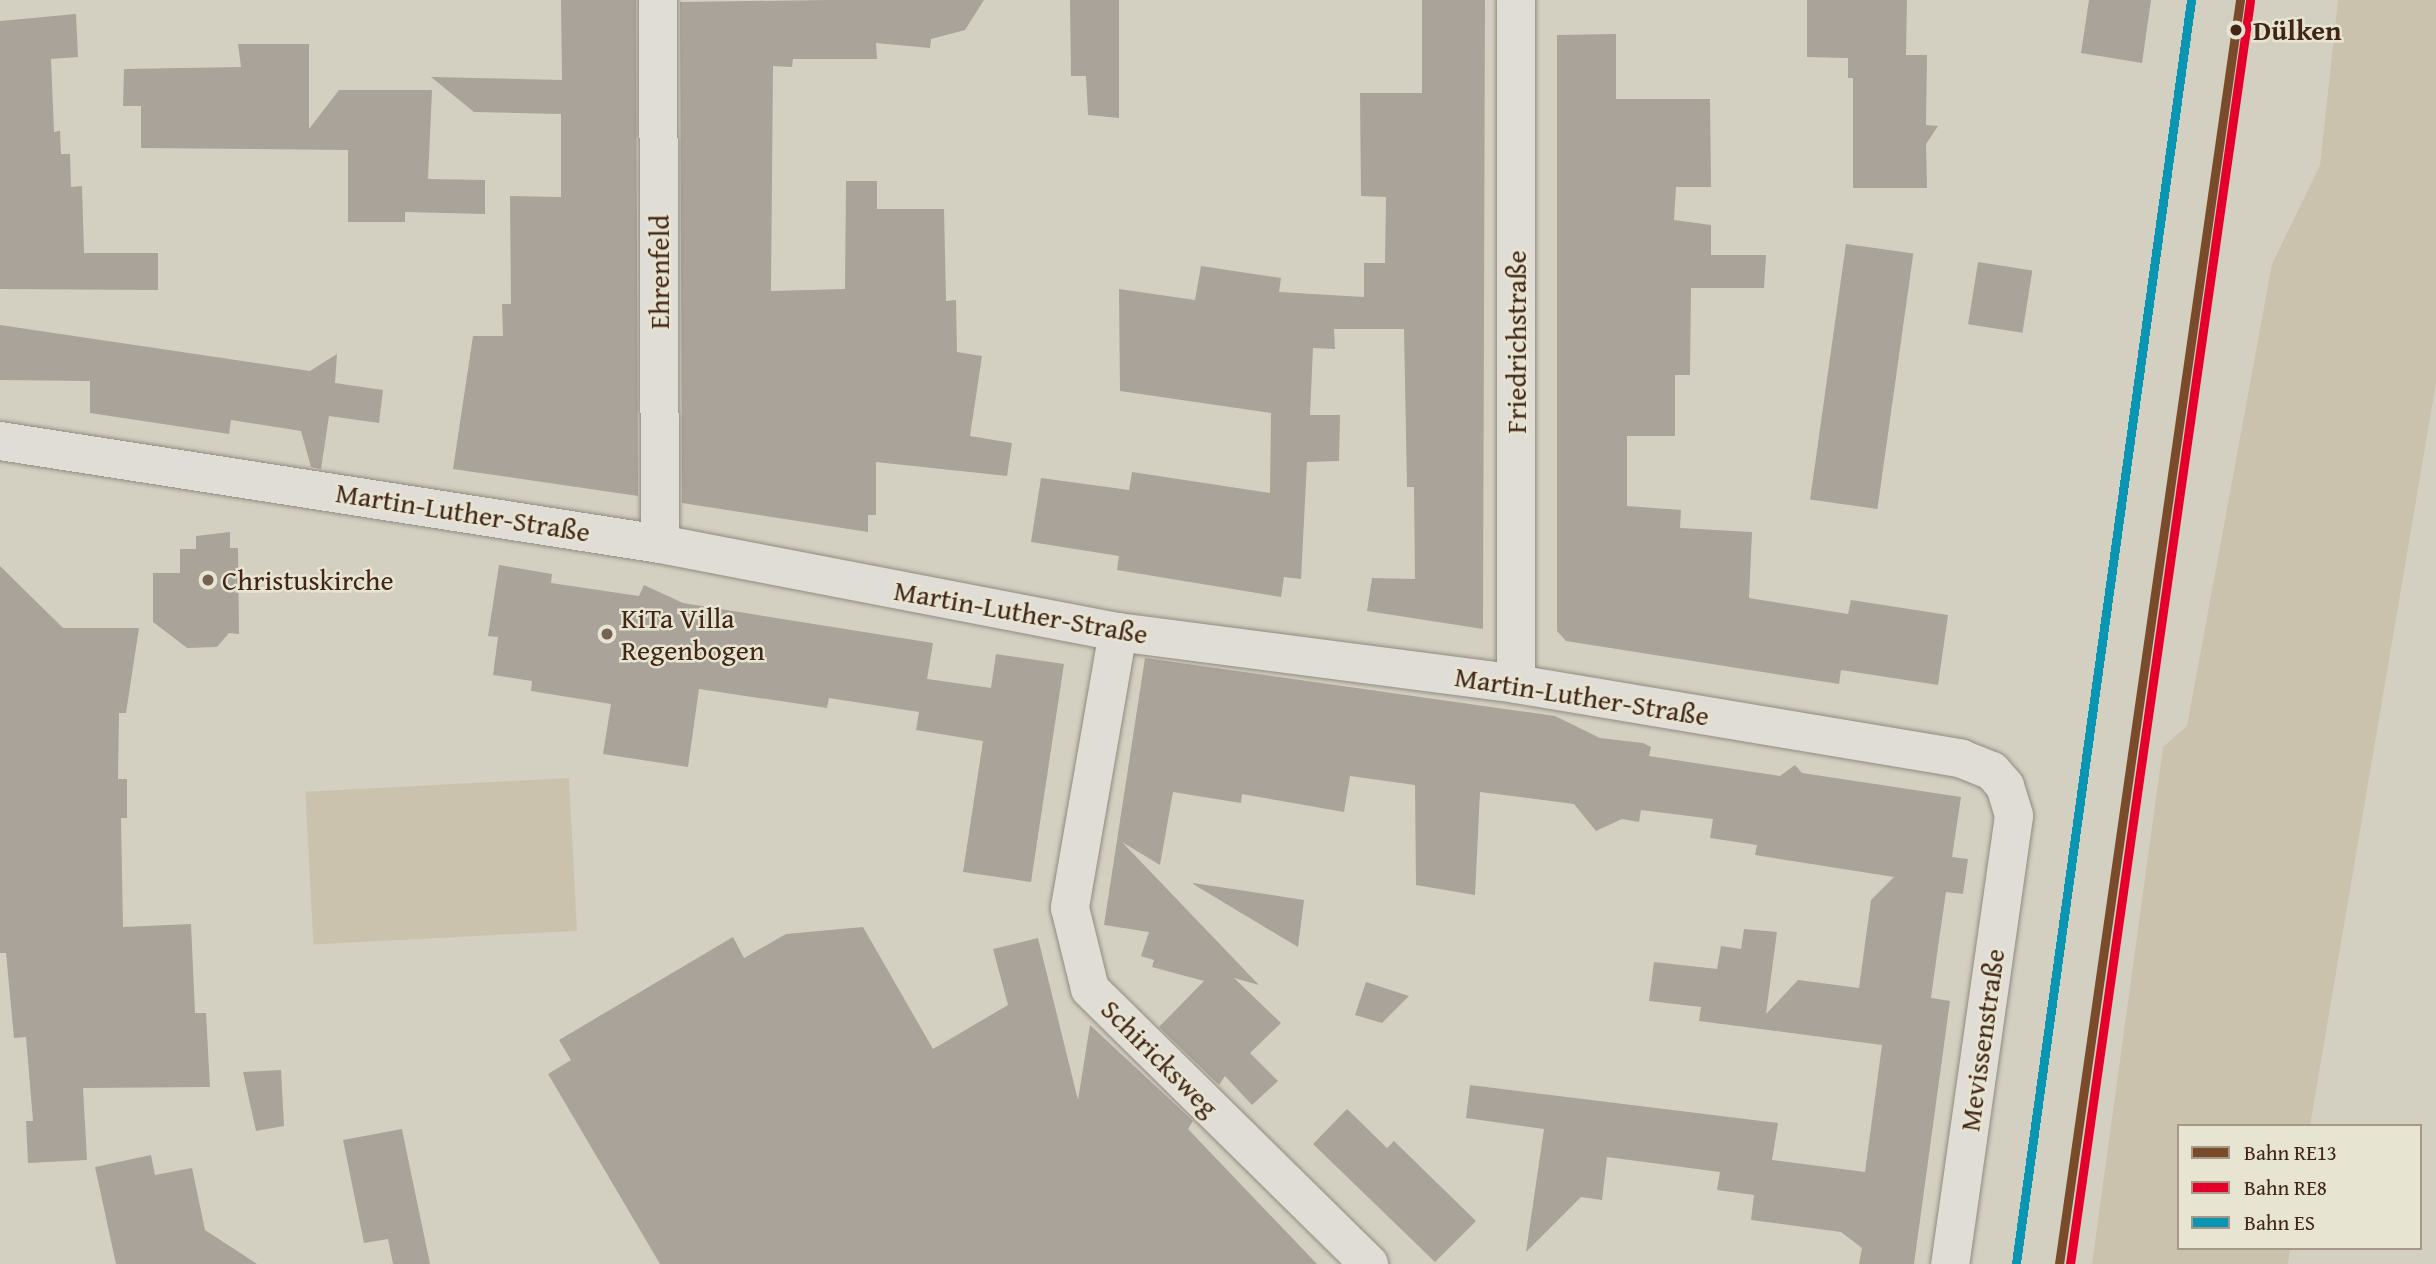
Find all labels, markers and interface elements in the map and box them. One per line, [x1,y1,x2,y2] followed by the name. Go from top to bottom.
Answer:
[2253,13,2342,47] place label: Dülken
[2225,19,2247,41] marker: Dülken
[642,215,676,329] street label: Ehrenfeld
[1499,250,1533,434] street label: Friedrichstraße
[333,475,593,549] street label: Martin-Luther-Straße
[222,563,394,597] place label: Christuskirche
[200,572,216,588] marker: Christuskirche
[891,573,1151,651] street label: Martin-Luther-Straße
[621,601,765,667] place label: KiTa Villa Regenbogen
[599,626,615,642] marker: KiTa Villa Regenbogen
[1452,659,1712,733] street label: Martin-Luther-Straße
[1953,947,2011,1133] street label: Mevissenstraße
[1094,992,1226,1124] street label: Schiricksweg
[2177,1124,2422,1250] legend
[2244,1137,2337,1168] text: Bahn RE13
[2244,1172,2327,1203] text: Bahn RE8
[2244,1207,2315,1238] text: Bahn ES

